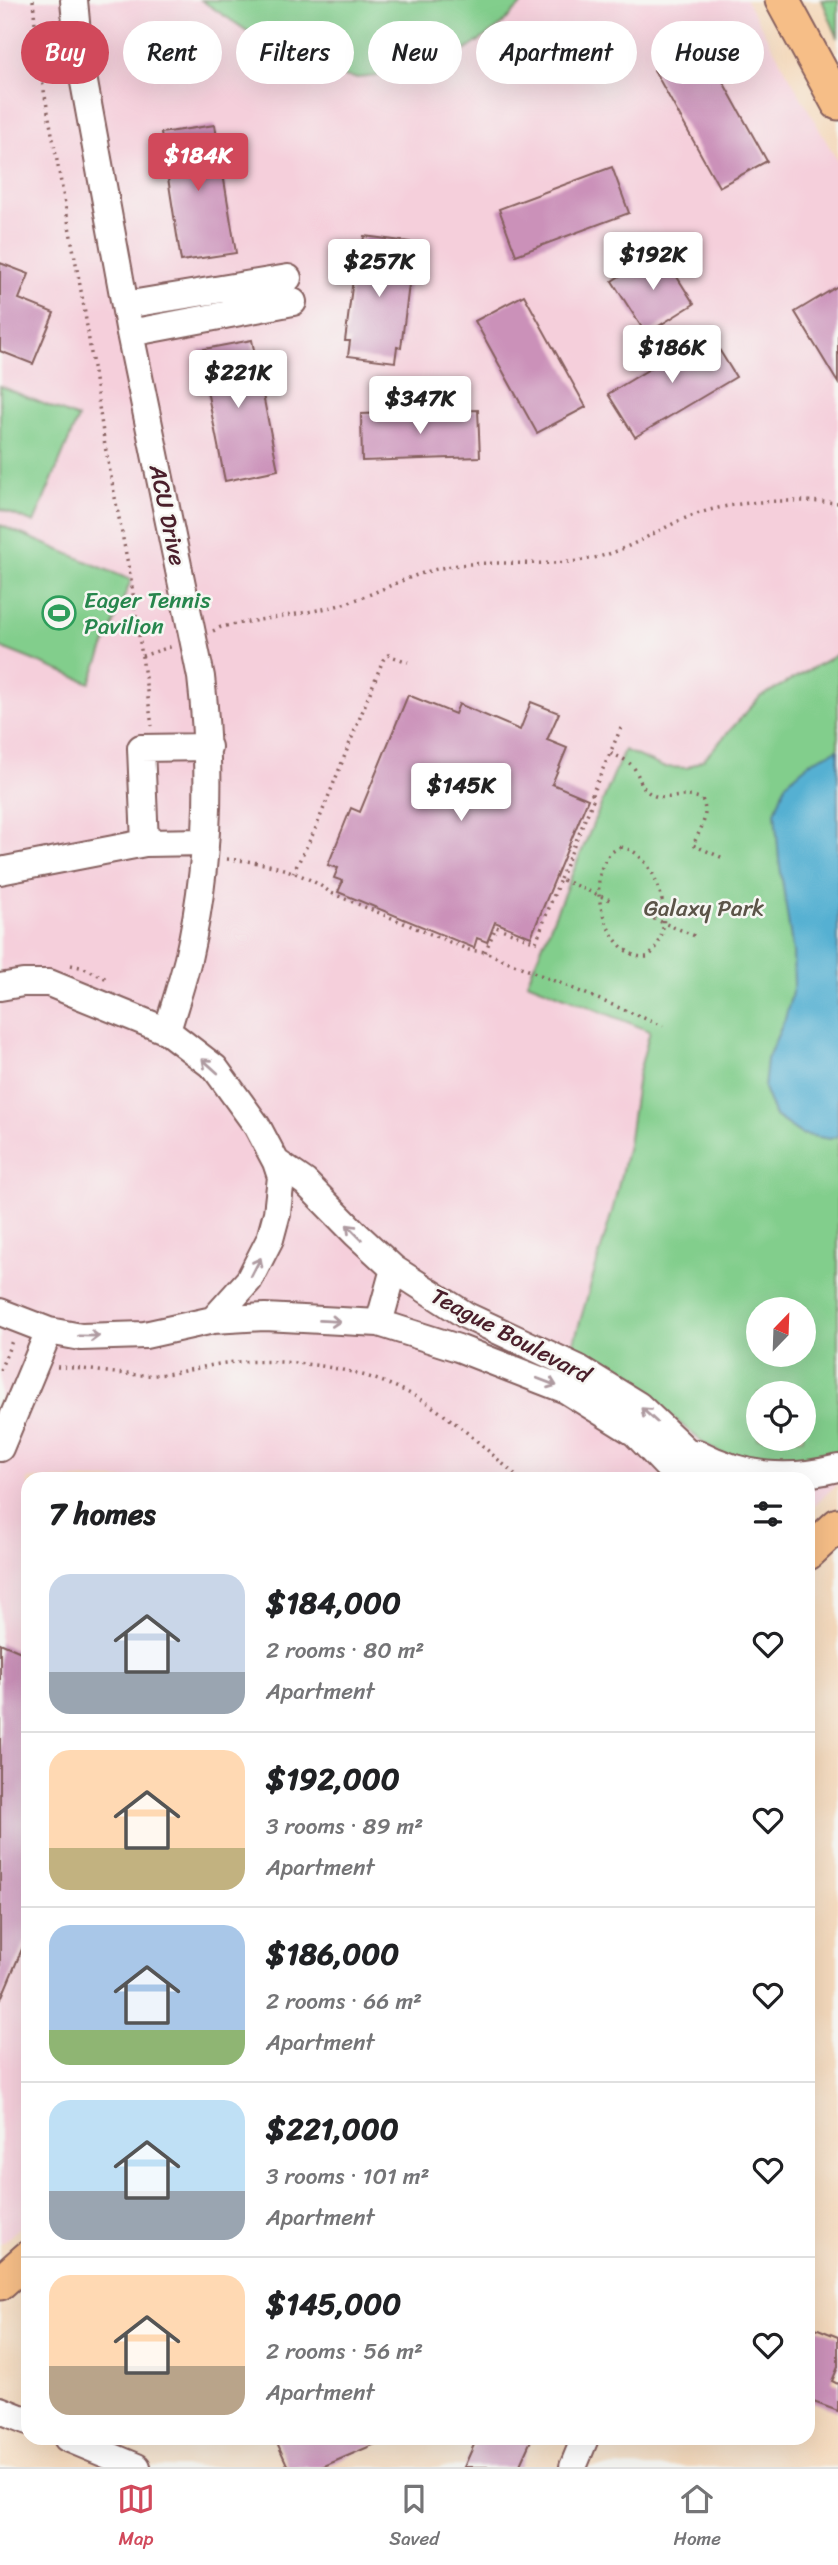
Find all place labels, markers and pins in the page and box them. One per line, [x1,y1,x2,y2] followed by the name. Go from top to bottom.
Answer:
[149,134,247,193] pin: $184K
[604,232,702,292] pin: $192K
[330,240,428,299] pin: $257K
[623,326,721,385] pin: $186K
[189,350,287,410] pin: $221K
[371,376,469,436] pin: $347K
[84,580,211,647] place label: Eager Tennis Pavilion
[40,594,78,632] sports icon: Eager Tennis Pavilion
[412,764,510,823] pin: $145K

